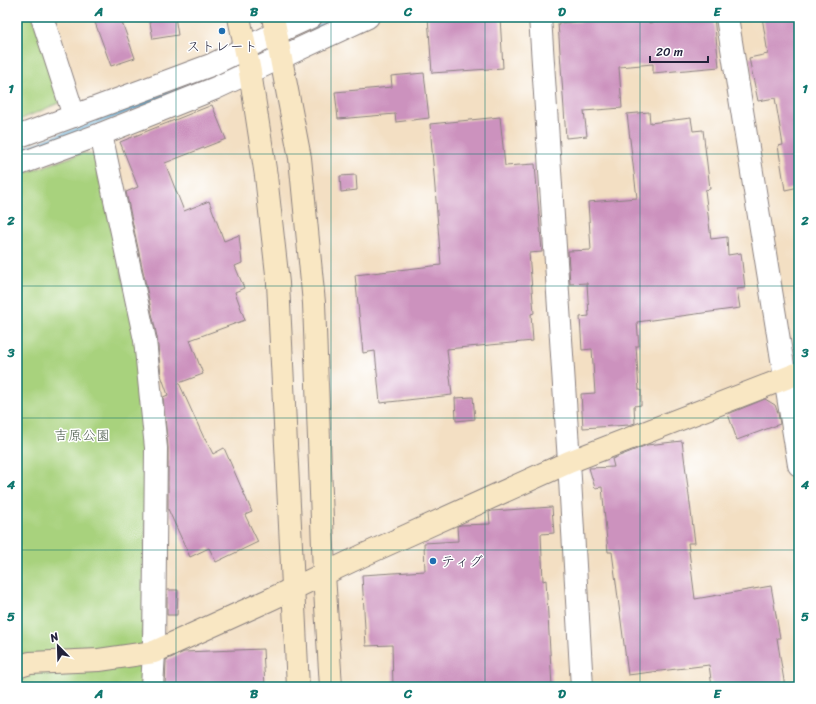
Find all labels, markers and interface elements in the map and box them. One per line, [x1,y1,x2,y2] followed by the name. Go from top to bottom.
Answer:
[94,0,103,23] text: A
[250,0,259,23] text: B
[403,0,413,23] text: C
[558,0,566,23] text: D
[713,0,722,23] text: E
[217,26,227,36] marker: ストレート
[186,34,258,59] place label: ストレート
[650,38,708,64] scale bar
[656,41,683,63] text: 20 m
[8,77,14,100] text: 1
[802,77,808,100] text: 1
[6,209,15,232] text: 2
[800,209,809,232] text: 2
[6,341,15,364] text: 3
[800,341,809,364] text: 3
[54,423,110,448] park label: 吉原公園
[6,473,16,496] text: 4
[800,473,810,496] text: 4
[441,549,483,574] place label: ティグ
[428,556,438,566] marker: ティグ
[7,605,15,628] text: 5
[801,605,809,628] text: 5
[38,626,78,666] north arrow
[46,627,62,648] text: N
[94,682,103,704] text: A
[250,682,259,704] text: B
[403,682,413,704] text: C
[558,682,566,704] text: D
[713,682,722,704] text: E

